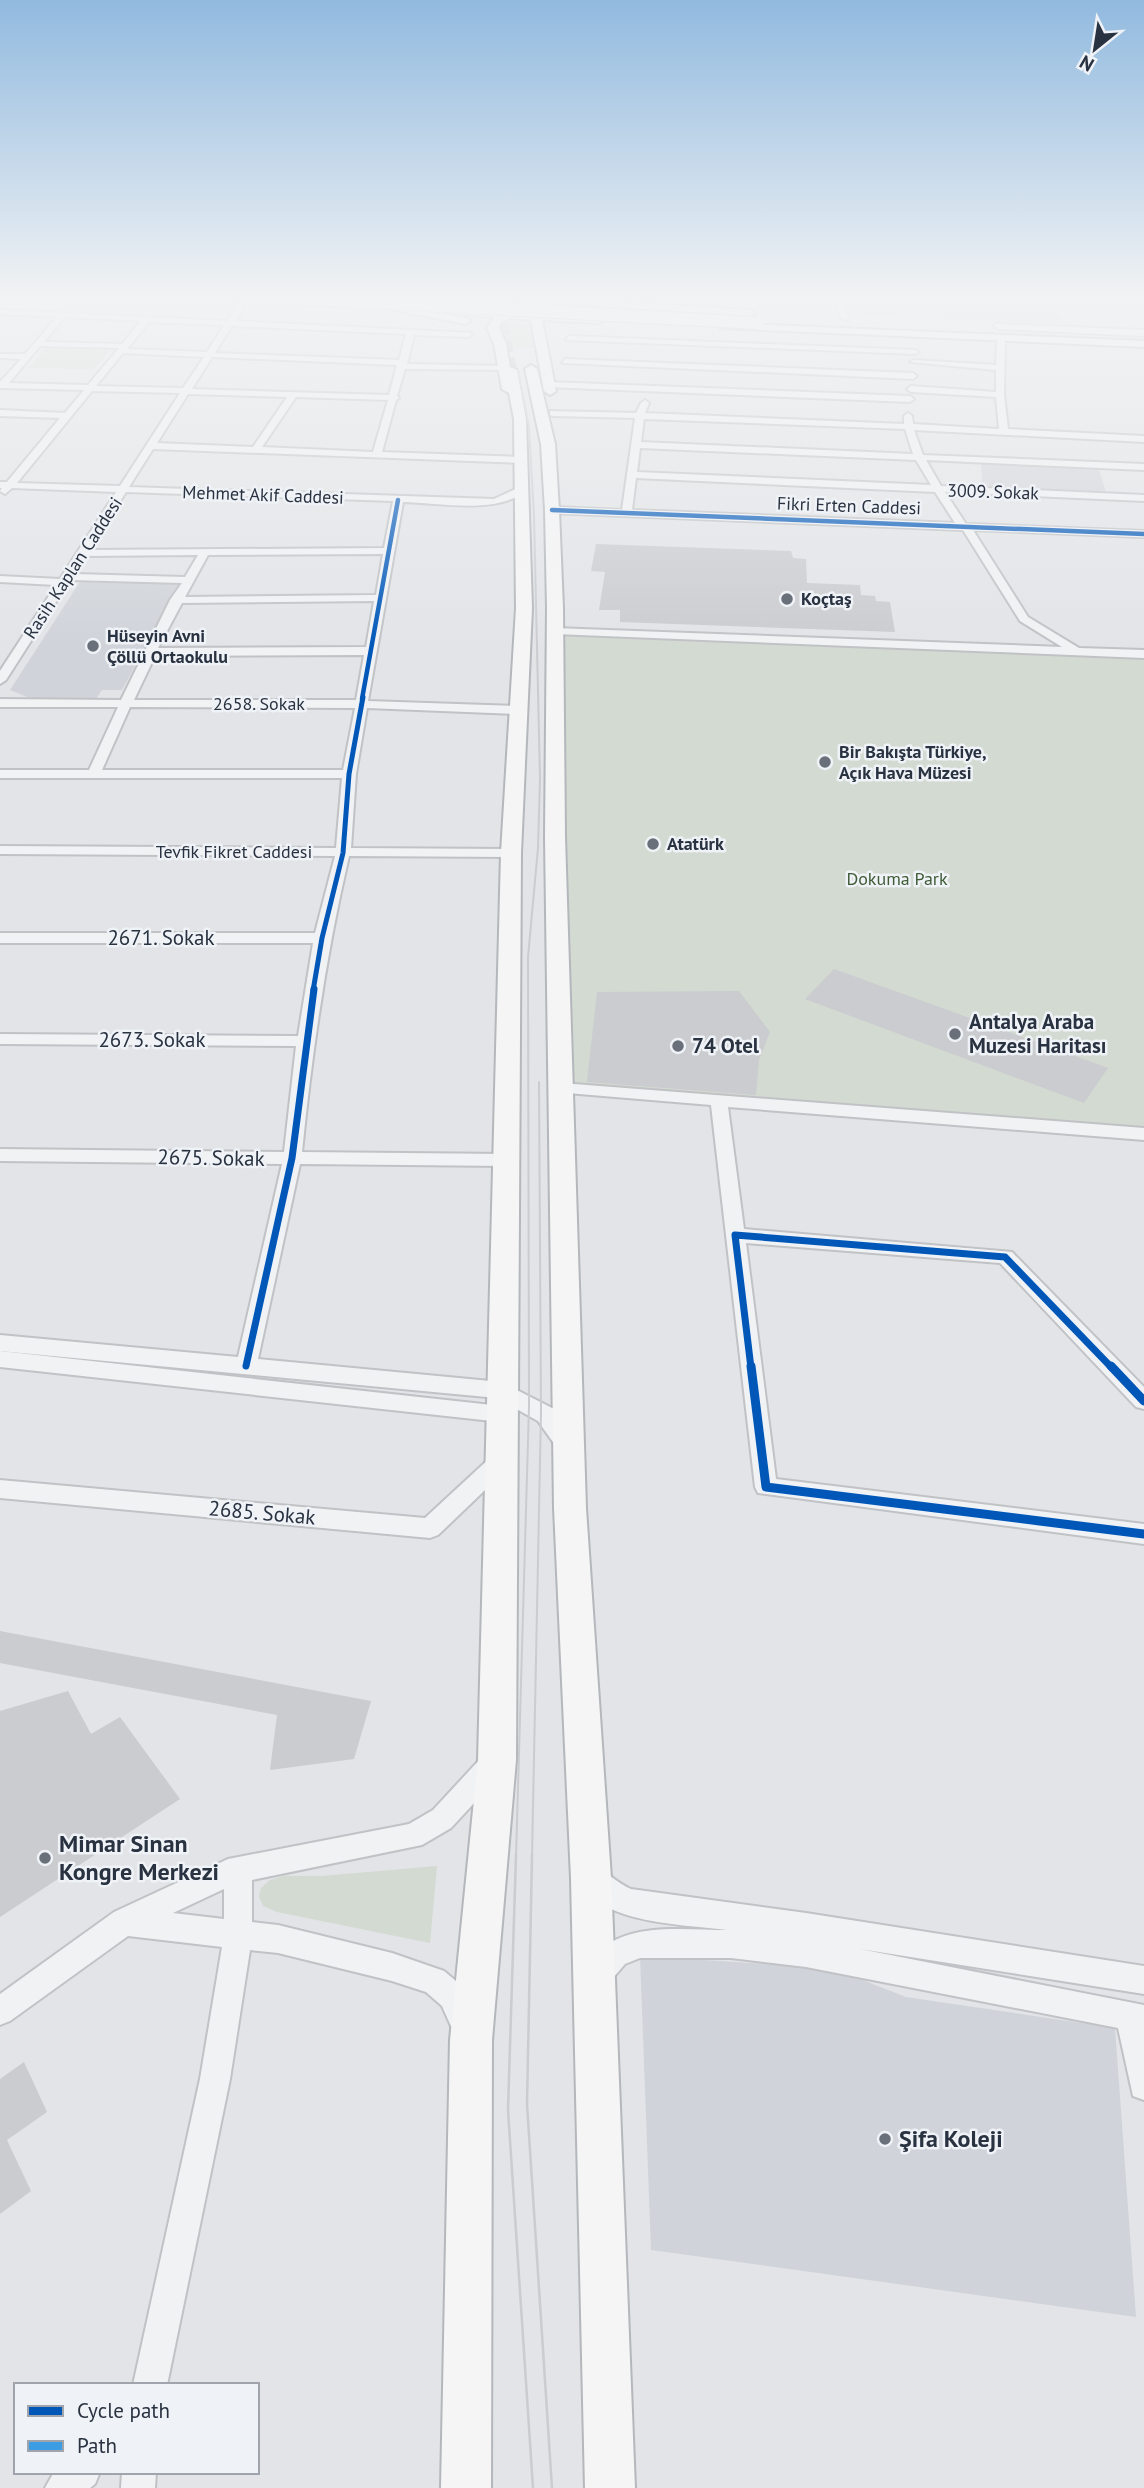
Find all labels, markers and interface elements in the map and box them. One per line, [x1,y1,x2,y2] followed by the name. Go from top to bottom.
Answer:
[1060,14,1130,84] north arrow
[1075,50,1098,77] text: N
[947,478,1040,505] street label: 3009. Sokak
[182,480,344,509] street label: Mehmet Akif Caddesi
[776,491,922,520] street label: Fikri Erten Caddesi
[18,493,127,643] street label: Rasih Kaplan Caddesi
[801,587,852,610] place label: Koçtaş
[779,591,795,607] marker: Koçtaş
[107,624,228,668] place label: Hüseyin Avni Çöllü Ortaokulu
[85,638,101,654] marker: Hüseyin Avni Çöllü Ortaokulu
[213,692,305,715] street label: 2658. Sokak
[839,740,987,784] place label: Bir Bakışta Türkiye, Açık Hava Müzesi
[817,754,833,770] marker: Bir Bakışta Türkiye, Açık Hava Müzesi
[667,832,724,855] place label: Atatürk
[645,836,661,852] marker: Atatürk
[156,840,312,863] street label: Tevfik Fikret Caddesi
[846,867,948,890] park label: Dokuma Park
[107,924,215,951] street label: 2671. Sokak
[969,1008,1106,1059] place label: Antalya Araba Muzesi Haritası
[98,1026,206,1053] street label: 2673. Sokak
[947,1026,963,1042] marker: Antalya Araba Muzesi Haritası
[692,1032,760,1059] place label: 74 Otel
[670,1038,686,1054] marker: 74 Otel
[157,1143,265,1172] street label: 2675. Sokak
[207,1494,317,1531] street label: 2685. Sokak
[59,1828,219,1887] place label: Mimar Sinan Kongre Merkezi
[37,1850,53,1866] marker: Mimar Sinan Kongre Merkezi
[899,2123,1003,2154] place label: Şifa Koleji
[877,2131,893,2147] marker: Şifa Koleji
[14,2383,259,2474] legend
[77,2397,170,2424] text: Cycle path
[77,2432,117,2459] text: Path

